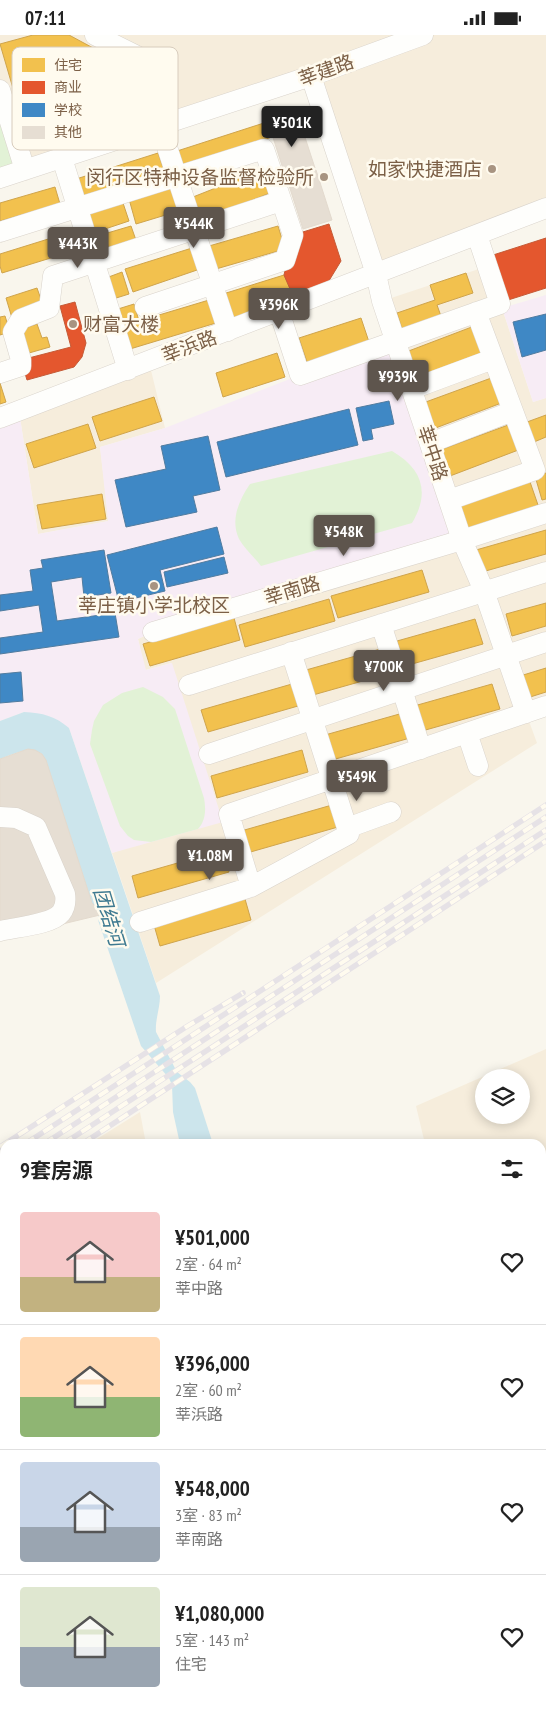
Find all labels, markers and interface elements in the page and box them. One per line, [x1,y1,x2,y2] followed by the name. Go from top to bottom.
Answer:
[25,6,66,30] text: 07:11
[12,47,178,150] legend
[295,49,357,91] street label: 莘建路
[54,56,82,74] text: 住宅
[54,78,82,96] text: 商业
[54,101,82,119] text: 学校
[257,105,327,148] pin: ¥501K
[273,112,311,132] text: ¥501K
[54,123,82,141] text: 其他
[368,157,482,181] place label: 如家快捷酒店
[486,163,498,175] marker: 如家快捷酒店
[86,165,314,189] place label: 闵行区特种设备监督检验所
[318,171,330,183] marker: 闵行区特种设备监督检验所
[159,207,229,249] pin: ¥544K
[175,213,213,233] text: ¥544K
[43,227,113,269] pin: ¥443K
[59,233,97,253] text: ¥443K
[244,287,314,330] pin: ¥396K
[260,294,298,314] text: ¥396K
[83,312,159,336] place label: 财富大楼
[67,318,79,330] marker: 财富大楼
[158,325,220,367] street label: 莘浜路
[363,359,433,402] pin: ¥939K
[379,366,417,386] text: ¥939K
[413,422,453,484] street label: 莘中路
[309,515,379,557] pin: ¥548K
[325,521,363,541] text: ¥548K
[261,570,323,610] street label: 莘南路
[148,580,160,592] marker: 莘庄镇小学北校区
[78,593,230,617] place label: 莘庄镇小学北校区
[349,649,419,692] pin: ¥700K
[365,656,403,676] text: ¥700K
[322,759,392,802] pin: ¥549K
[338,766,376,786] text: ¥549K
[169,839,251,881] pin: ¥1.08M
[188,845,232,865] text: ¥1.08M
[88,885,131,953] water label: 团结河
[475,1069,530,1124] map controls
[475,1069,530,1124] button: layers
[498,1155,526,1183] icon: filters
[20,1157,93,1184] text: 9套房源
[175,1224,250,1251] text: ¥501,000
[60,1232,120,1292] icon: home
[498,1248,526,1276] icon: heart
[175,1254,242,1274] text: 2室 · 64 m²
[175,1278,223,1298] text: 莘中路
[175,1350,250,1377] text: ¥396,000
[60,1357,120,1417] icon: home
[498,1373,526,1401] icon: heart
[175,1380,242,1400] text: 2室 · 60 m²
[175,1404,223,1424] text: 莘浜路
[175,1475,250,1502] text: ¥548,000
[60,1482,120,1542] icon: home
[498,1498,526,1526] icon: heart
[175,1505,242,1525] text: 3室 · 83 m²
[175,1529,223,1549] text: 莘南路
[175,1600,264,1627] text: ¥1,080,000
[60,1607,120,1667] icon: home
[498,1623,526,1651] icon: heart
[175,1630,249,1650] text: 5室 · 143 m²
[175,1654,207,1674] text: 住宅

